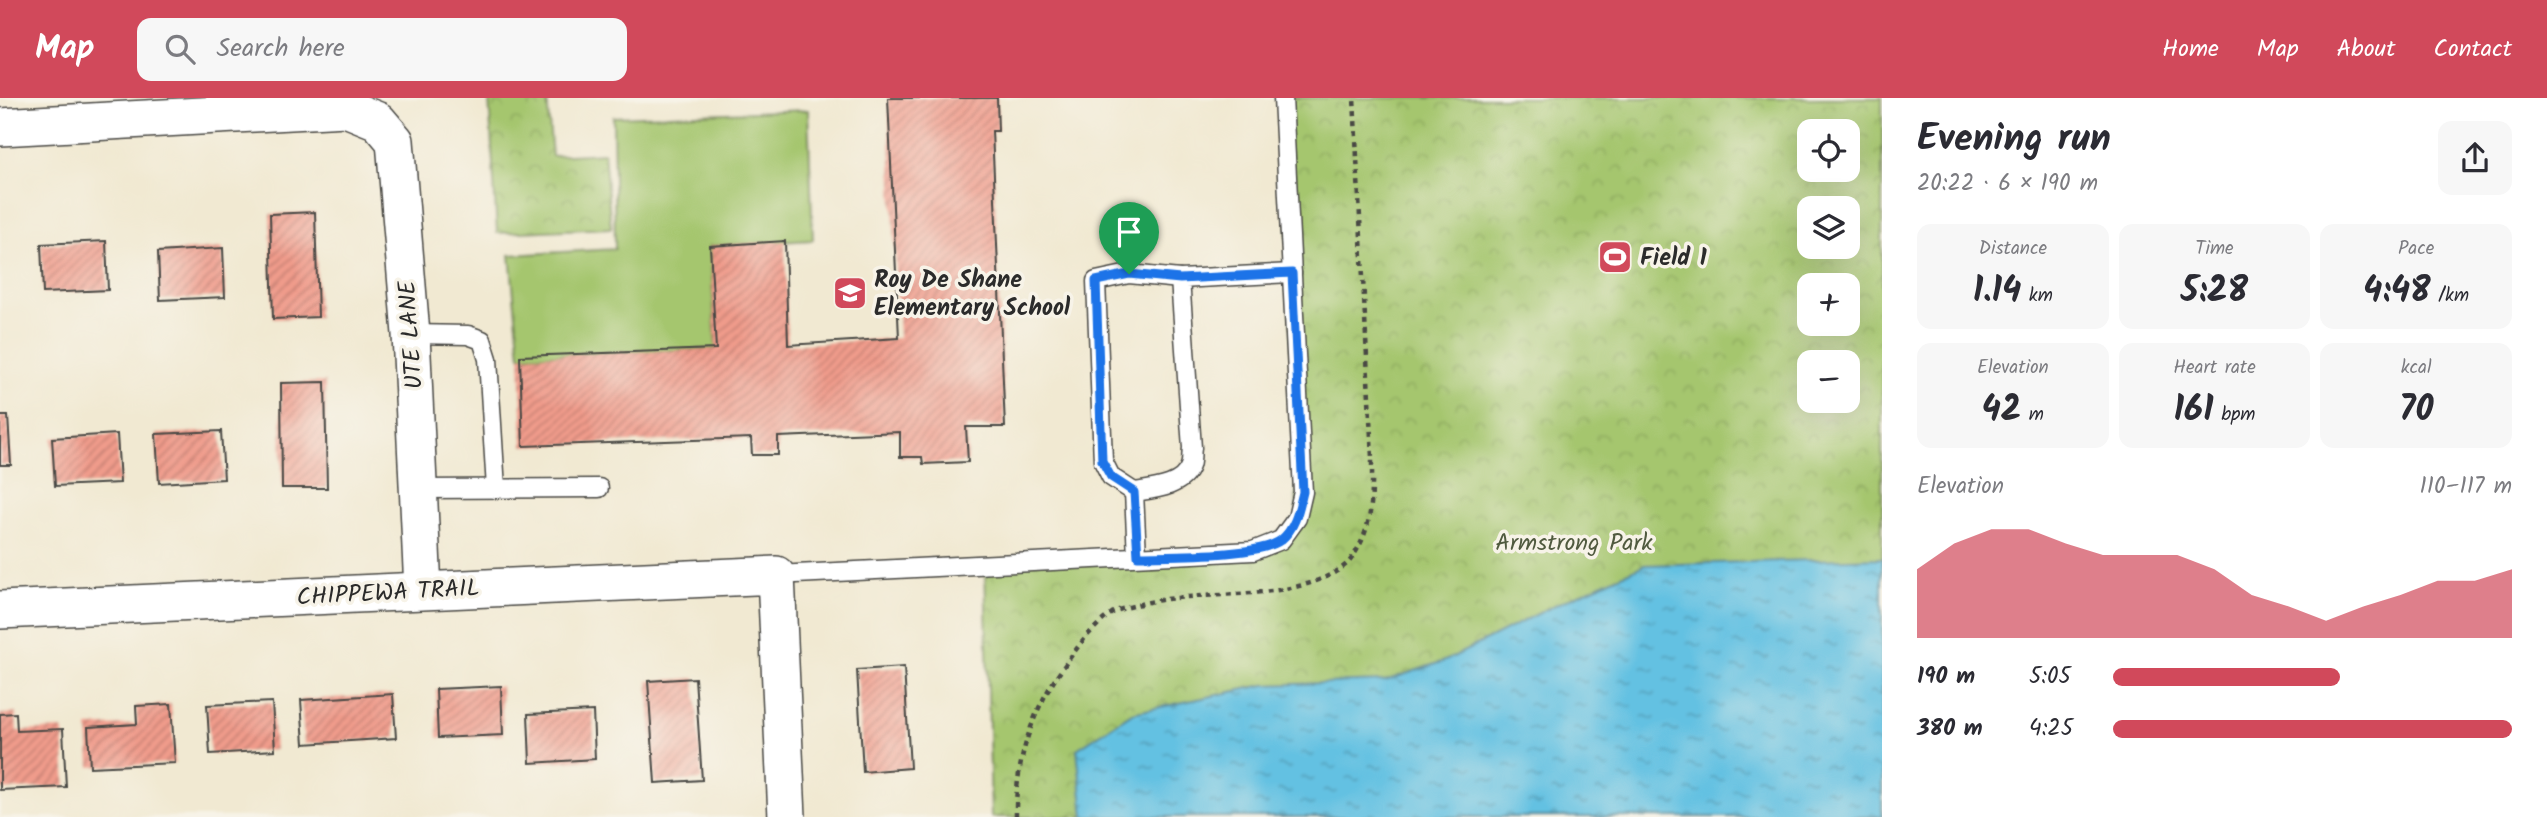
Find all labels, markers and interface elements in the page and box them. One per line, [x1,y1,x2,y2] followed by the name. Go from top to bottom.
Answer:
[137,18,627,81] search box
[35,23,95,76] text: Map
[217,28,345,70] text: Search here
[161,30,199,68] icon: search
[2162,30,2219,69] text: Home
[2257,30,2299,69] text: Map
[2337,30,2395,69] text: About
[2433,30,2512,69] text: Contact
[1917,110,2111,170] text: Evening run
[1797,119,1860,413] map controls
[1797,119,1860,182] button: locate
[2438,121,2512,195] button: share
[1917,166,2098,202] text: 20:22 · 6 × 190 m
[1797,196,1860,259] button: layers
[1099,202,1159,274] pin
[1110,213,1148,251] icon: arrive
[1979,234,2047,264] text: Distance
[2195,234,2234,264] text: Time
[2398,234,2434,264] text: Pace
[1596,238,1634,276] sports icon: Field 1
[1640,239,1708,278] place label: Field 1
[874,261,1071,328] place label: Roy De Shane Elementary School
[1973,264,2021,320] text: 1.14
[2181,264,2248,320] text: 5:28
[2363,264,2431,320] text: 4:48
[1797,273,1860,336] button: +
[831,274,869,312] school or university icon: Roy De Shane Elementary School
[388,278,435,391] street label: UTE LANE
[2021,281,2053,311] text: km
[2431,281,2469,311] text: /km
[1797,350,1860,413] button: −
[1977,353,2049,383] text: Elevation
[2173,353,2256,383] text: Heart rate
[2401,353,2432,383] text: kcal
[1982,383,2021,439] text: 42
[2174,383,2214,439] text: 161
[2399,383,2433,439] text: 70
[2021,400,2044,430] text: m
[2214,400,2255,430] text: bpm
[1917,469,2004,505] text: Elevation
[2419,469,2512,505] text: 110–117 m
[1495,524,1653,563] park label: Armstrong Park
[296,569,480,618] street label: CHIPPEWA TRAIL
[1917,659,1975,695] text: 190 m
[2029,659,2071,695] text: 5:05
[1917,711,1983,747] text: 380 m
[2029,711,2073,747] text: 4:25

